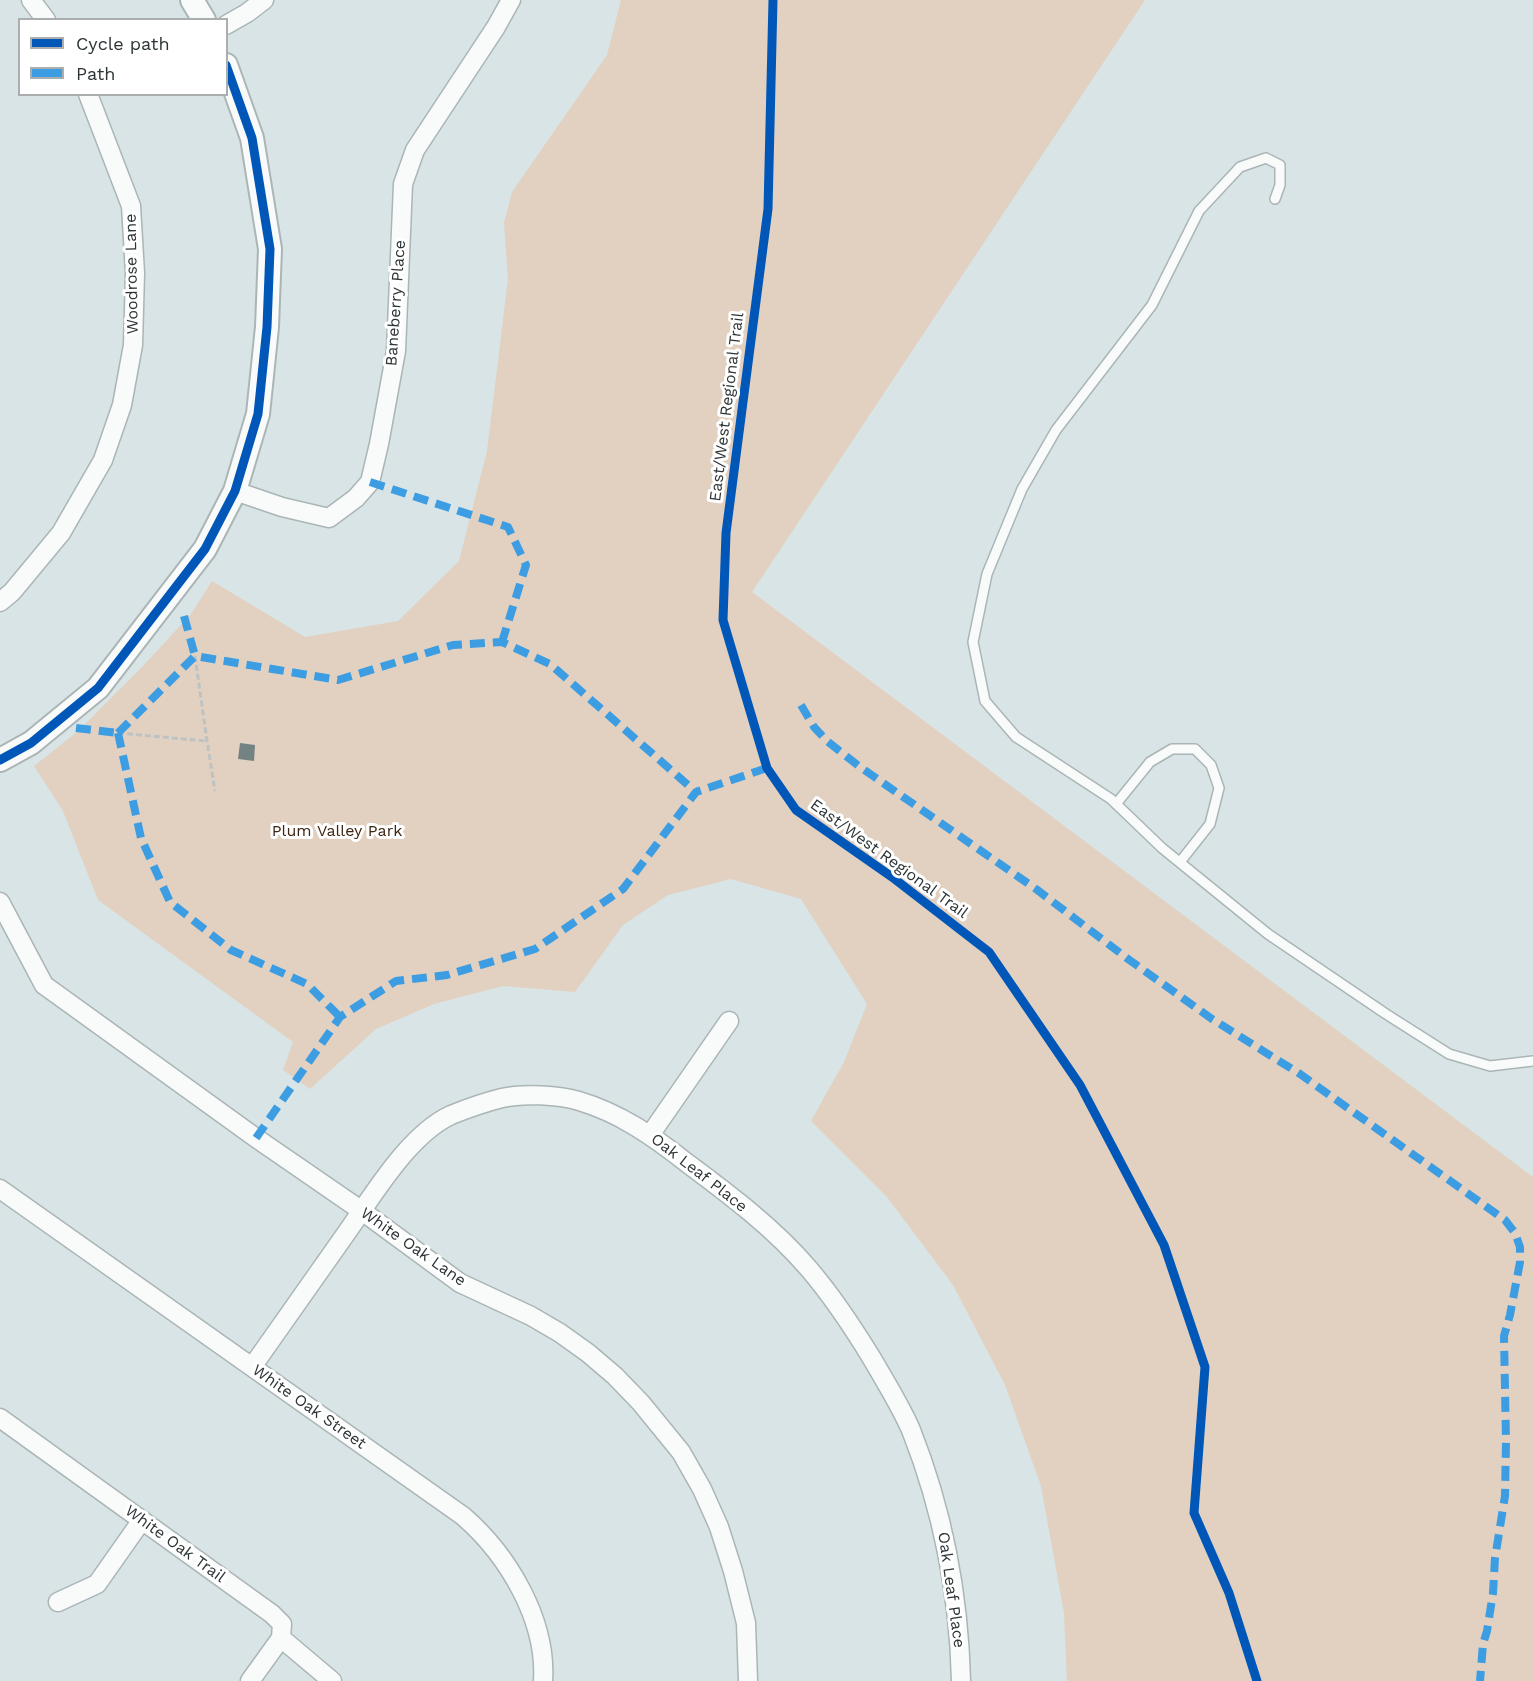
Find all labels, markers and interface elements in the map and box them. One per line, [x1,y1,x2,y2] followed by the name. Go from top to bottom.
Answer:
[18,18,228,96] legend
[76,33,170,54] text: Cycle path
[76,63,116,84] text: Path
[121,213,143,335] street label: Woodrose Lane
[382,239,410,367] street label: Baneberry Place
[706,311,748,503] street label: East/West Regional Trail
[806,795,972,923] street label: East/West Regional Trail
[272,821,402,841] park label: Plum Valley Park
[647,1130,751,1216] street label: Oak Leaf Place
[357,1204,469,1290] street label: White Oak Lane
[248,1361,370,1453] street label: White Oak Street
[121,1501,229,1587] street label: White Oak Trail
[933,1531,969,1649] street label: Oak Leaf Place

